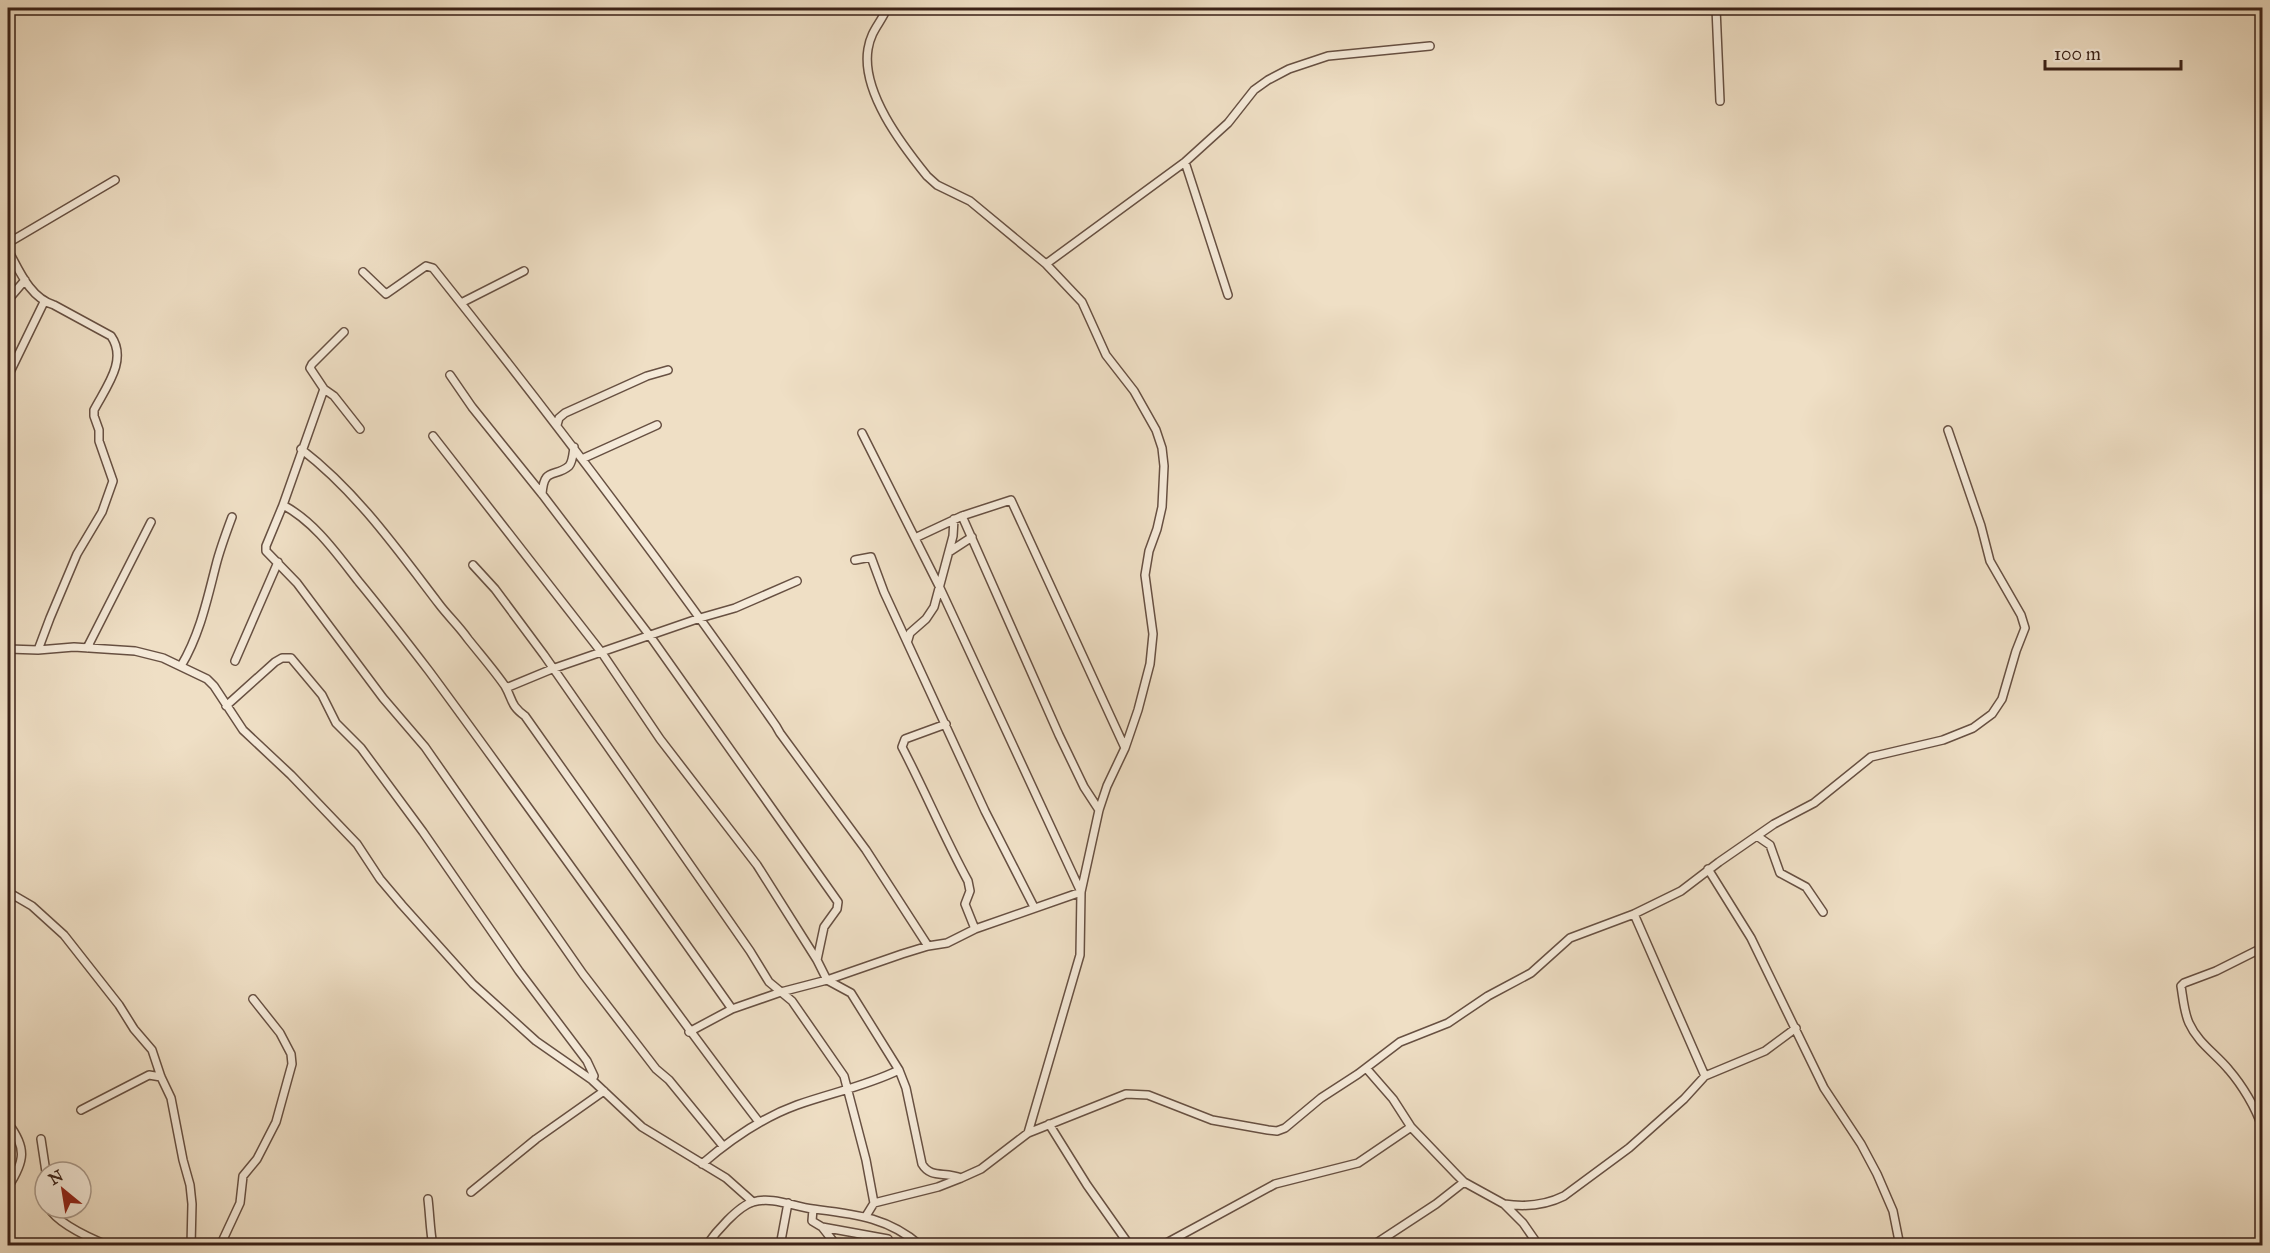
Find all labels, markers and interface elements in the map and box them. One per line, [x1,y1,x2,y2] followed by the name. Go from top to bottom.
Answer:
[2045,33,2182,71] scale bar
[2054,43,2101,65] text: 100 m
[33,1160,93,1220] north arrow
[45,1166,67,1189] text: N

